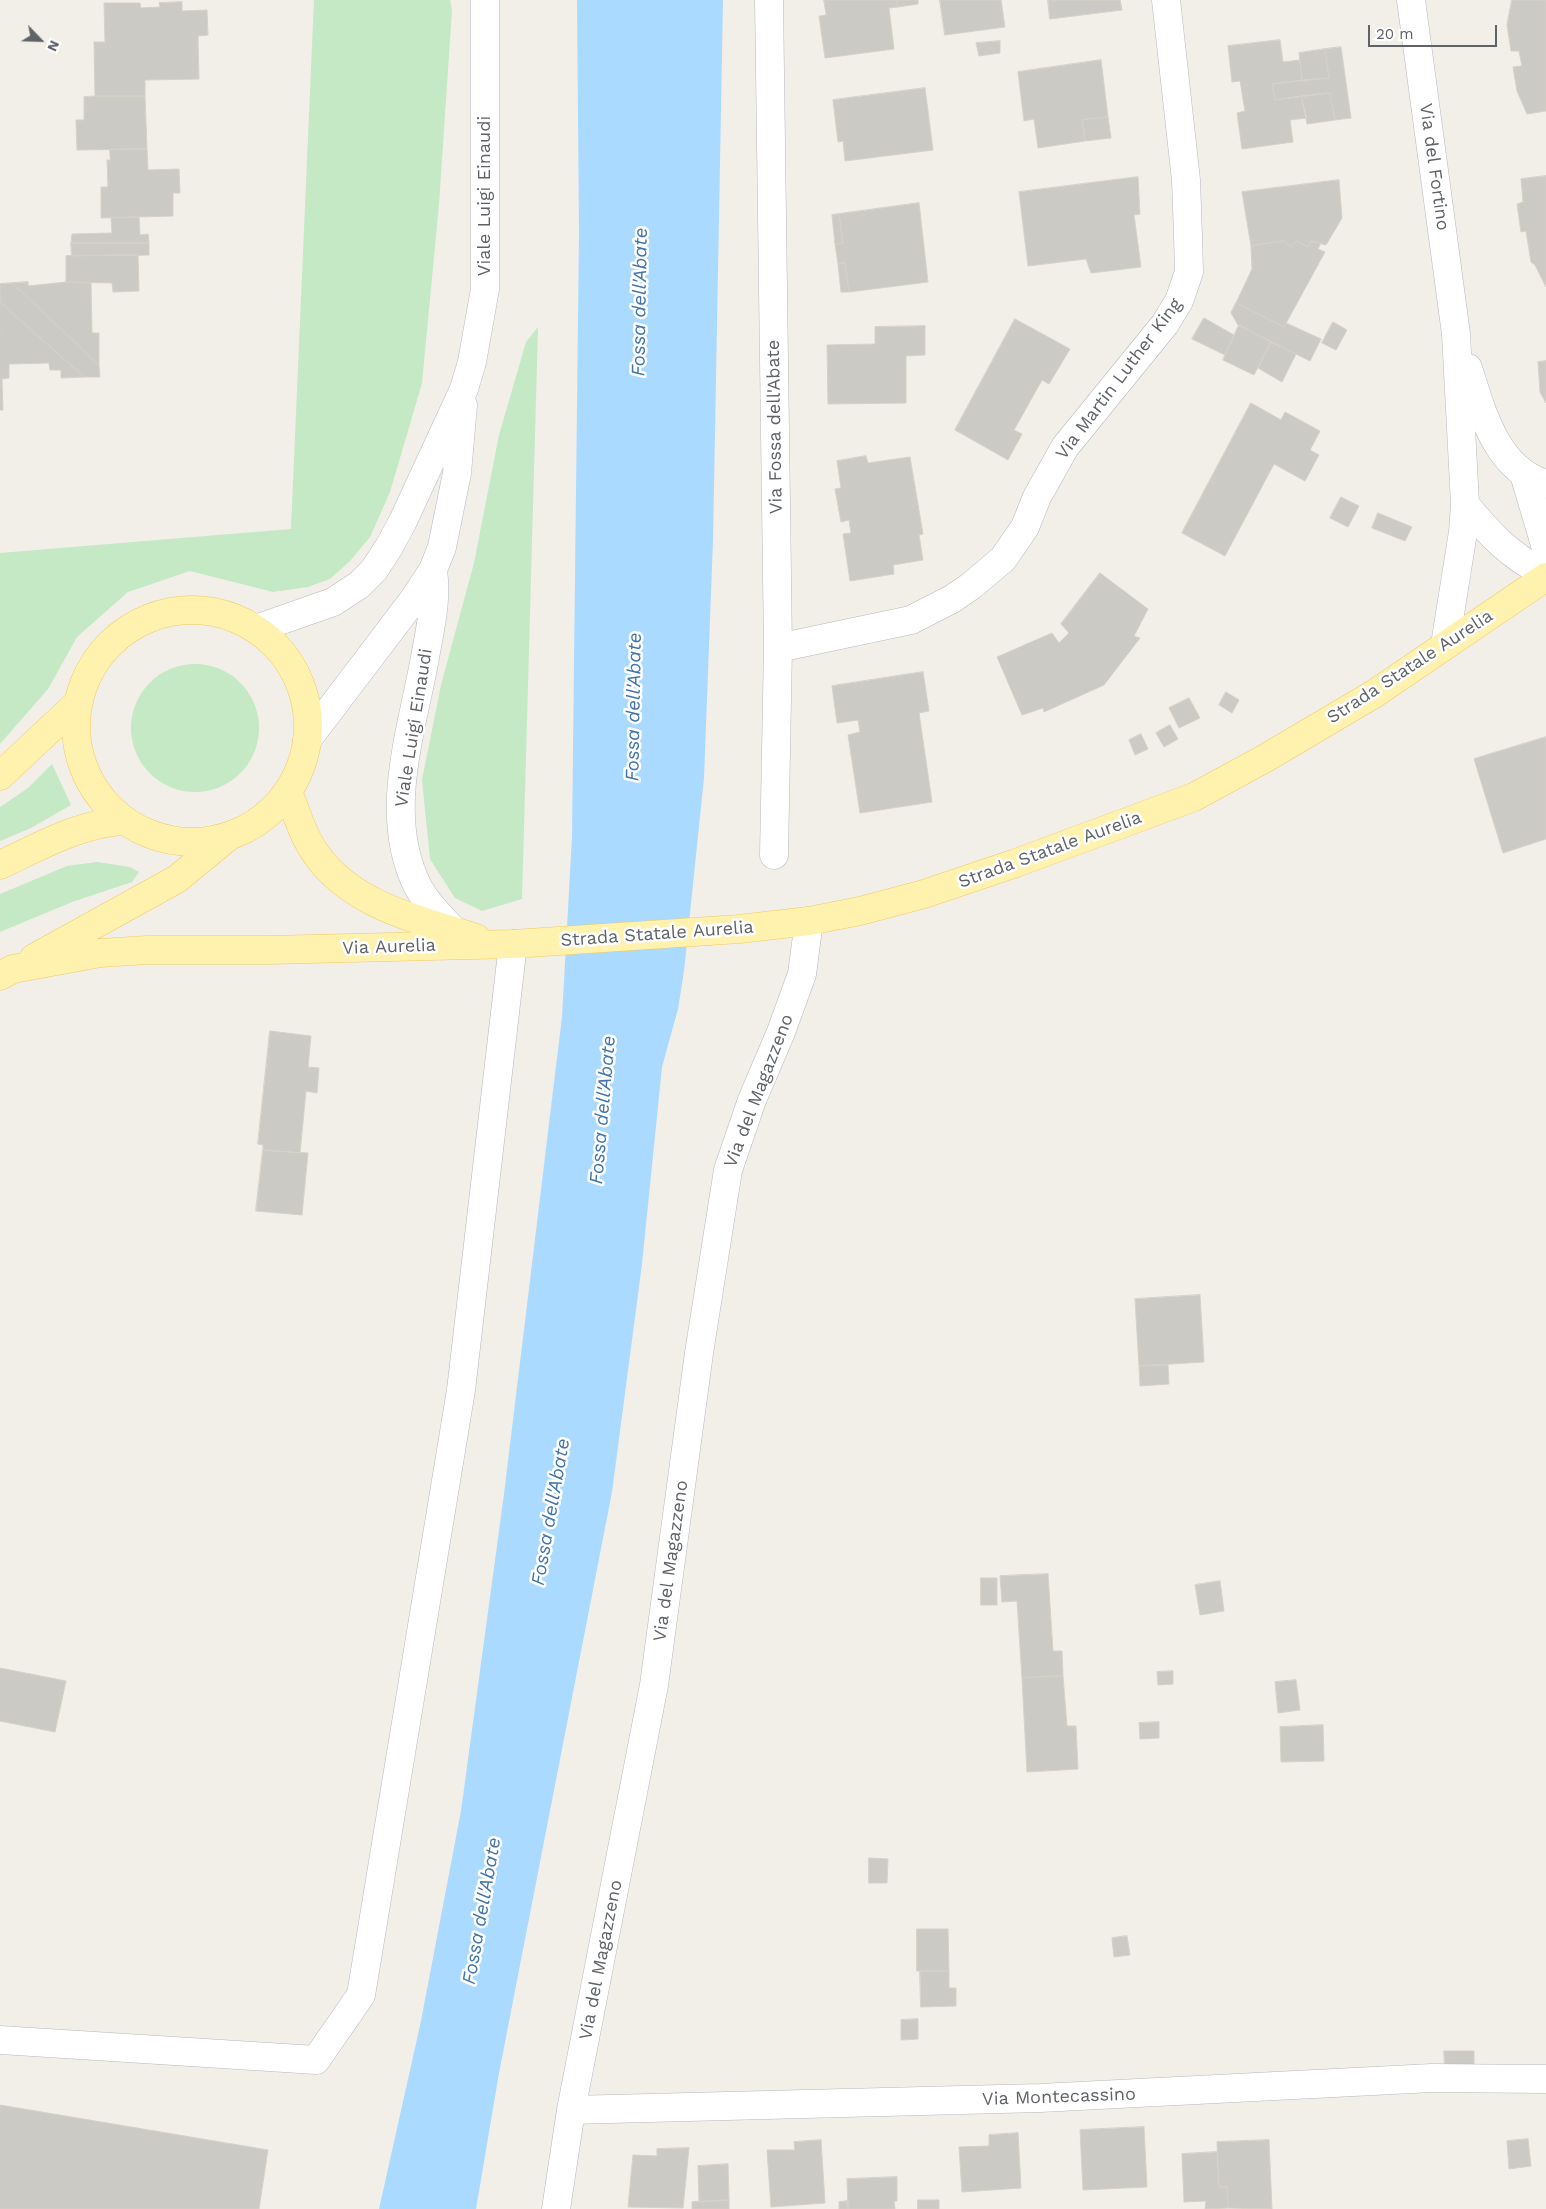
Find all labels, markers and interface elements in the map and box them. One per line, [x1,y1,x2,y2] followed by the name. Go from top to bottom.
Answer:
[15,15,65,65] north arrow
[1371,15,1500,47] scale bar
[1376,25,1414,43] text: 20 m
[44,38,63,54] text: N
[1414,102,1454,232] street label: Via del Fortino
[474,116,496,276] street label: Viale Luigi Einaudi
[627,227,653,377] water label: Fossa dell'Abate
[1051,294,1187,464] street label: Via Martin Luther King
[763,340,787,514] street label: Via Fossa dell'Abate
[1323,605,1497,729] street label: Strada Statale Aurelia
[621,632,647,782] water label: Fossa dell'Abate
[391,647,437,809] street label: Viale Luigi Einaudi
[955,807,1145,893] street label: Strada Statale Aurelia
[560,916,754,952] street label: Strada Statale Aurelia
[342,935,436,959] street label: Via Aurelia
[720,1011,798,1171] street label: Via del Magazzeno
[585,1035,621,1185] water label: Fossa dell'Abate
[527,1437,575,1587] water label: Fossa dell'Abate
[649,1479,693,1643] street label: Via del Magazzeno
[458,1836,506,1986] water label: Fossa dell'Abate
[575,1878,627,2042] street label: Via del Magazzeno
[982,2084,1136,2110] street label: Via Montecassino

